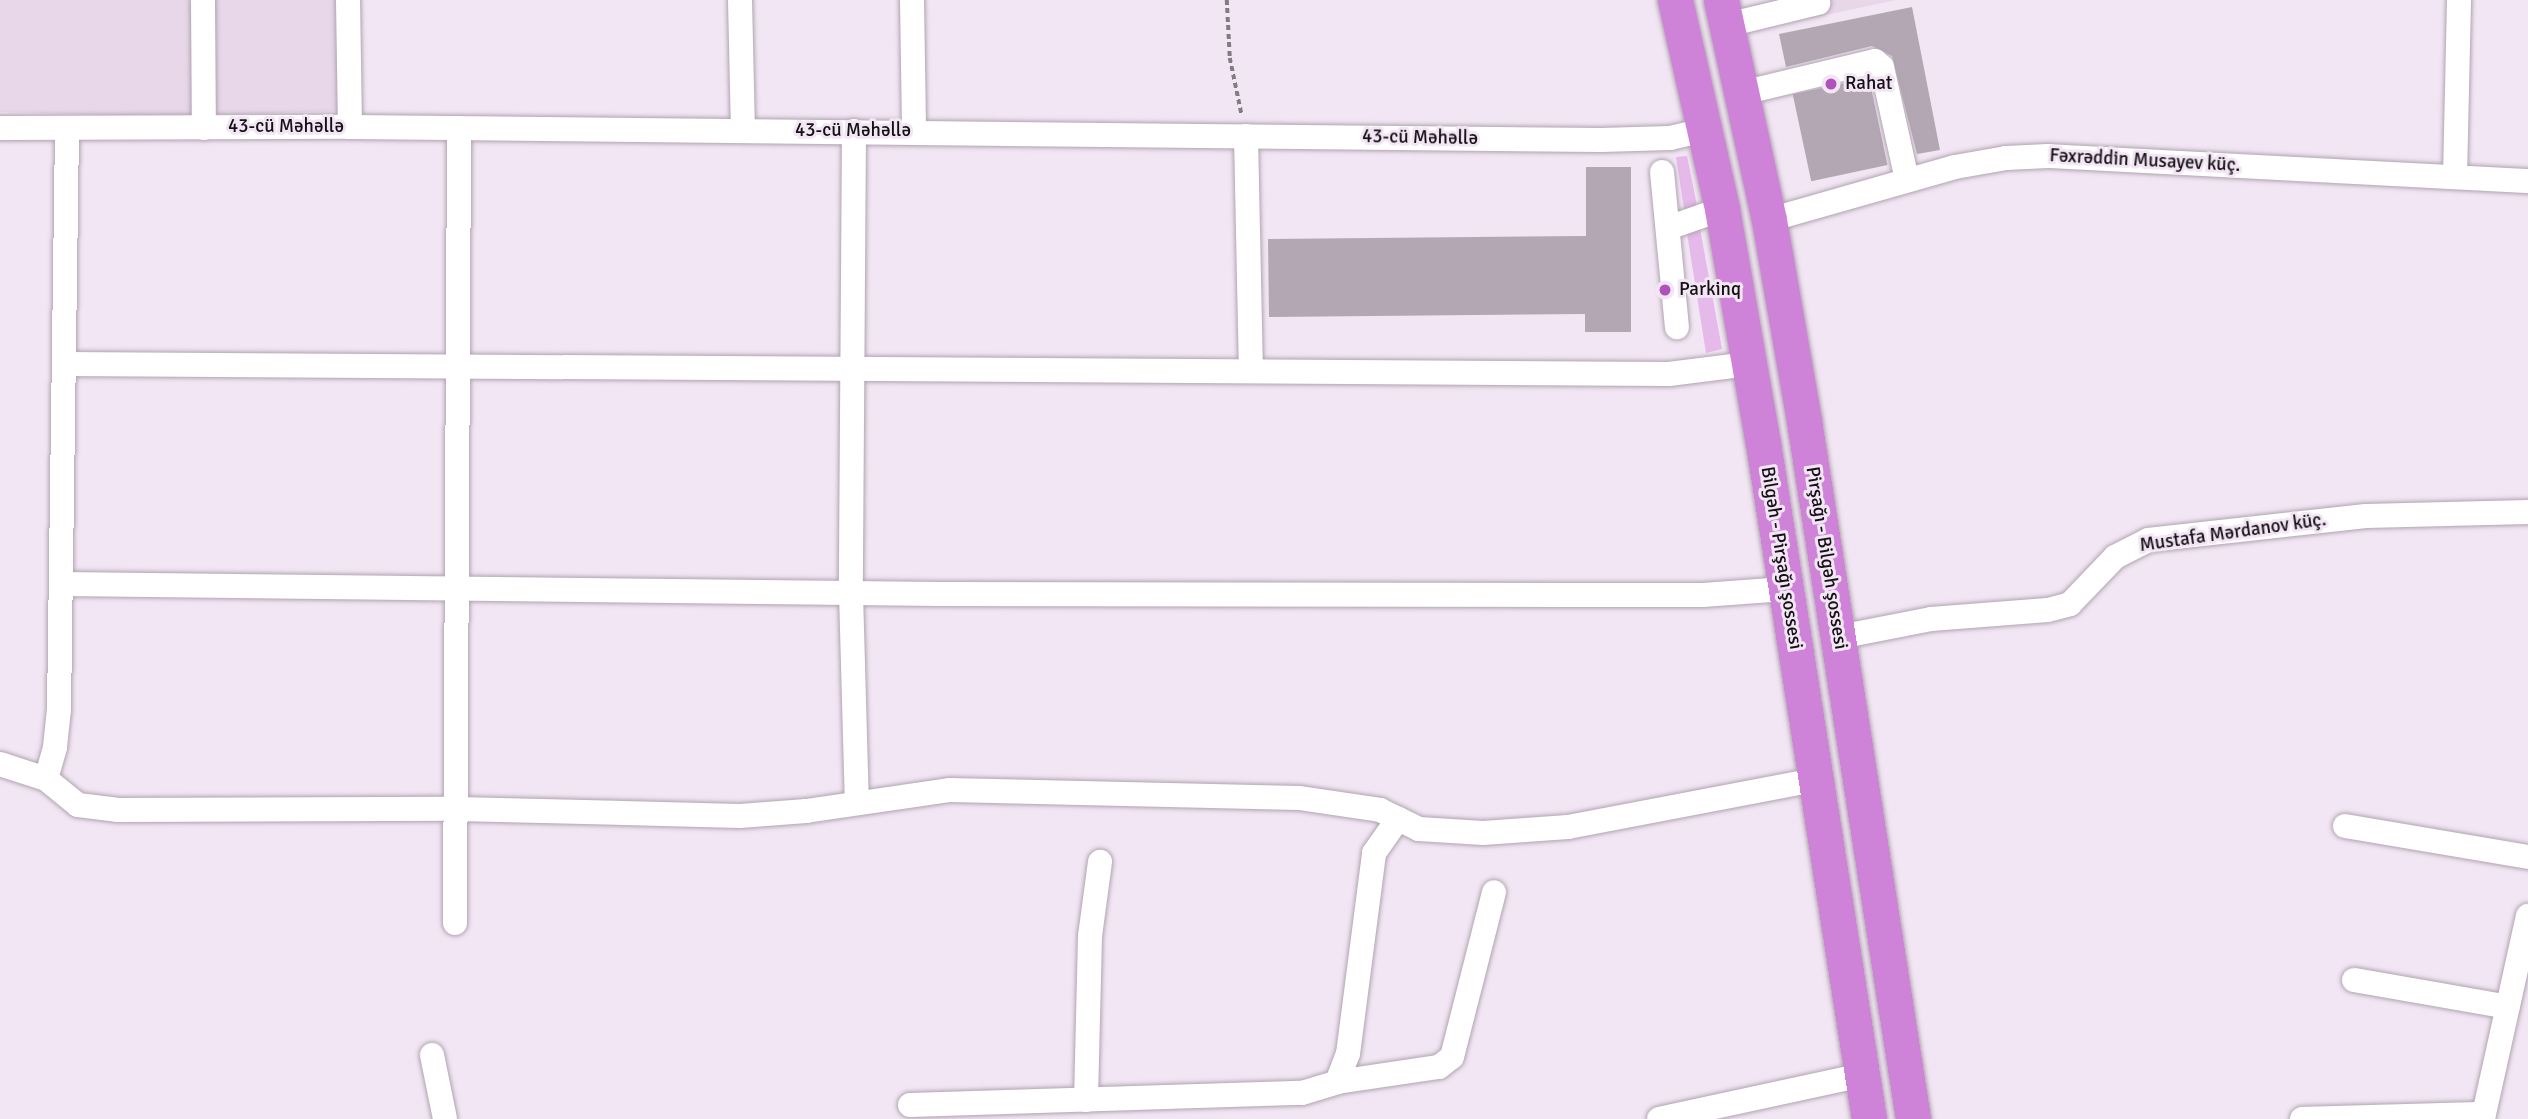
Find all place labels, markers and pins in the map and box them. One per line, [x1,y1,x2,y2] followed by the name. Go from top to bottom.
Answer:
[1845,73,1892,95] place label: Rahat
[1823,76,1839,92] marker: Rahat
[1679,279,1741,301] place label: Parkinq
[1657,282,1673,298] marker: Parkinq

